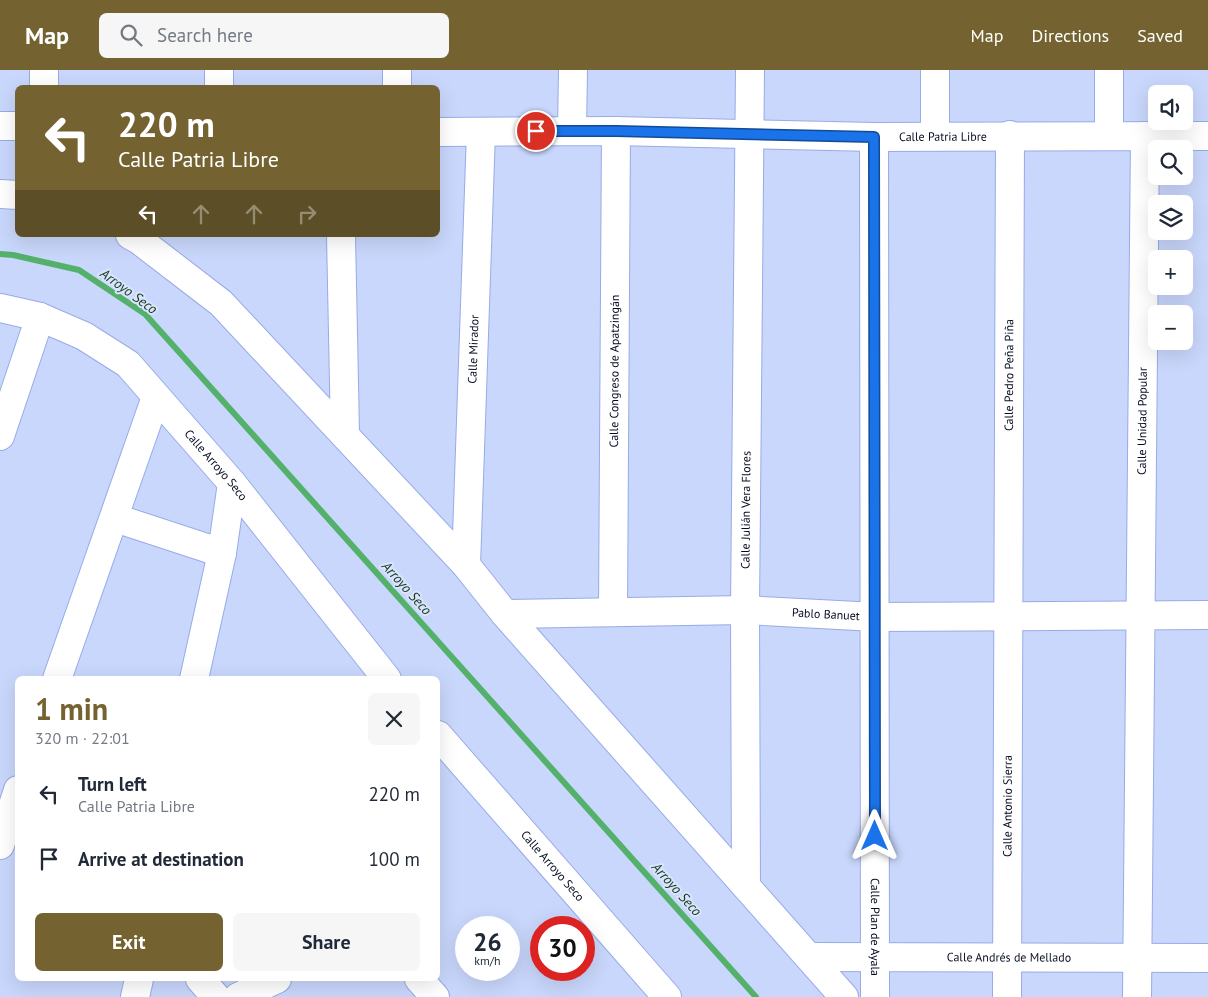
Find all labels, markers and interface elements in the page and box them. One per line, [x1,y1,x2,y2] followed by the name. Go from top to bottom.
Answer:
[99,13,449,58] search box
[25,20,69,51] text: Map
[117,21,145,49] icon: search
[157,23,253,47] text: Search here
[971,24,1003,47] text: Map
[1031,24,1109,47] text: Directions
[1137,24,1183,47] text: Saved
[1148,85,1193,350] map controls
[1148,85,1193,130] button: sound
[118,101,215,147] text: 220 m
[35,105,100,170] icon: left
[515,110,557,152] pin
[522,117,550,145] icon: arrive
[899,129,987,144] street label: Calle Patria Libre
[1148,140,1193,185] button: search
[118,145,279,173] text: Calle Patria Libre
[1148,195,1193,240] button: layers
[134,200,162,228] icon: left
[187,200,215,228] icon: ahead
[240,200,268,228] icon: ahead
[293,200,321,228] icon: right
[1148,250,1193,295] button: +
[96,264,161,318] water label: Arroyo Seco
[606,294,622,448] street label: Calle Congreso de Apatzingán
[1148,305,1193,350] button: −
[464,315,482,384] street label: Calle Mirador
[1001,319,1016,431] street label: Calle Pedro Peña Piña
[1134,367,1150,475] street label: Calle Unidad Popular
[182,426,251,503] street label: Calle Arroyo Seco
[737,451,753,569] street label: Calle Julián Vera Flores
[377,557,436,619] water label: Arroyo Seco
[791,605,860,623] street label: Pablo Banuet
[35,689,108,728] text: 1 min
[368,693,420,745] button: close
[35,728,130,748] text: 320 m · 22:01
[999,755,1015,857] street label: Calle Antonio Sierra
[78,772,147,796] text: Turn left
[35,780,63,808] icon: left
[368,782,420,806] text: 220 m
[78,796,195,816] text: Calle Patria Libre
[848,809,900,861] position arrow
[518,827,588,904] street label: Calle Arroyo Seco
[35,845,63,873] icon: arrive
[78,847,244,871] text: Arrive at destination
[368,847,420,871] text: 100 m
[647,858,706,920] water label: Arroyo Seco
[868,878,883,976] street label: Calle Plan de Ayala
[35,913,223,971] button: Exit
[233,913,420,971] button: Share
[530,916,595,981] speed limit sign: 30
[473,926,502,958] text: 26
[947,949,1071,965] street label: Calle Andrés de Mellado
[474,953,501,968] text: km/h

